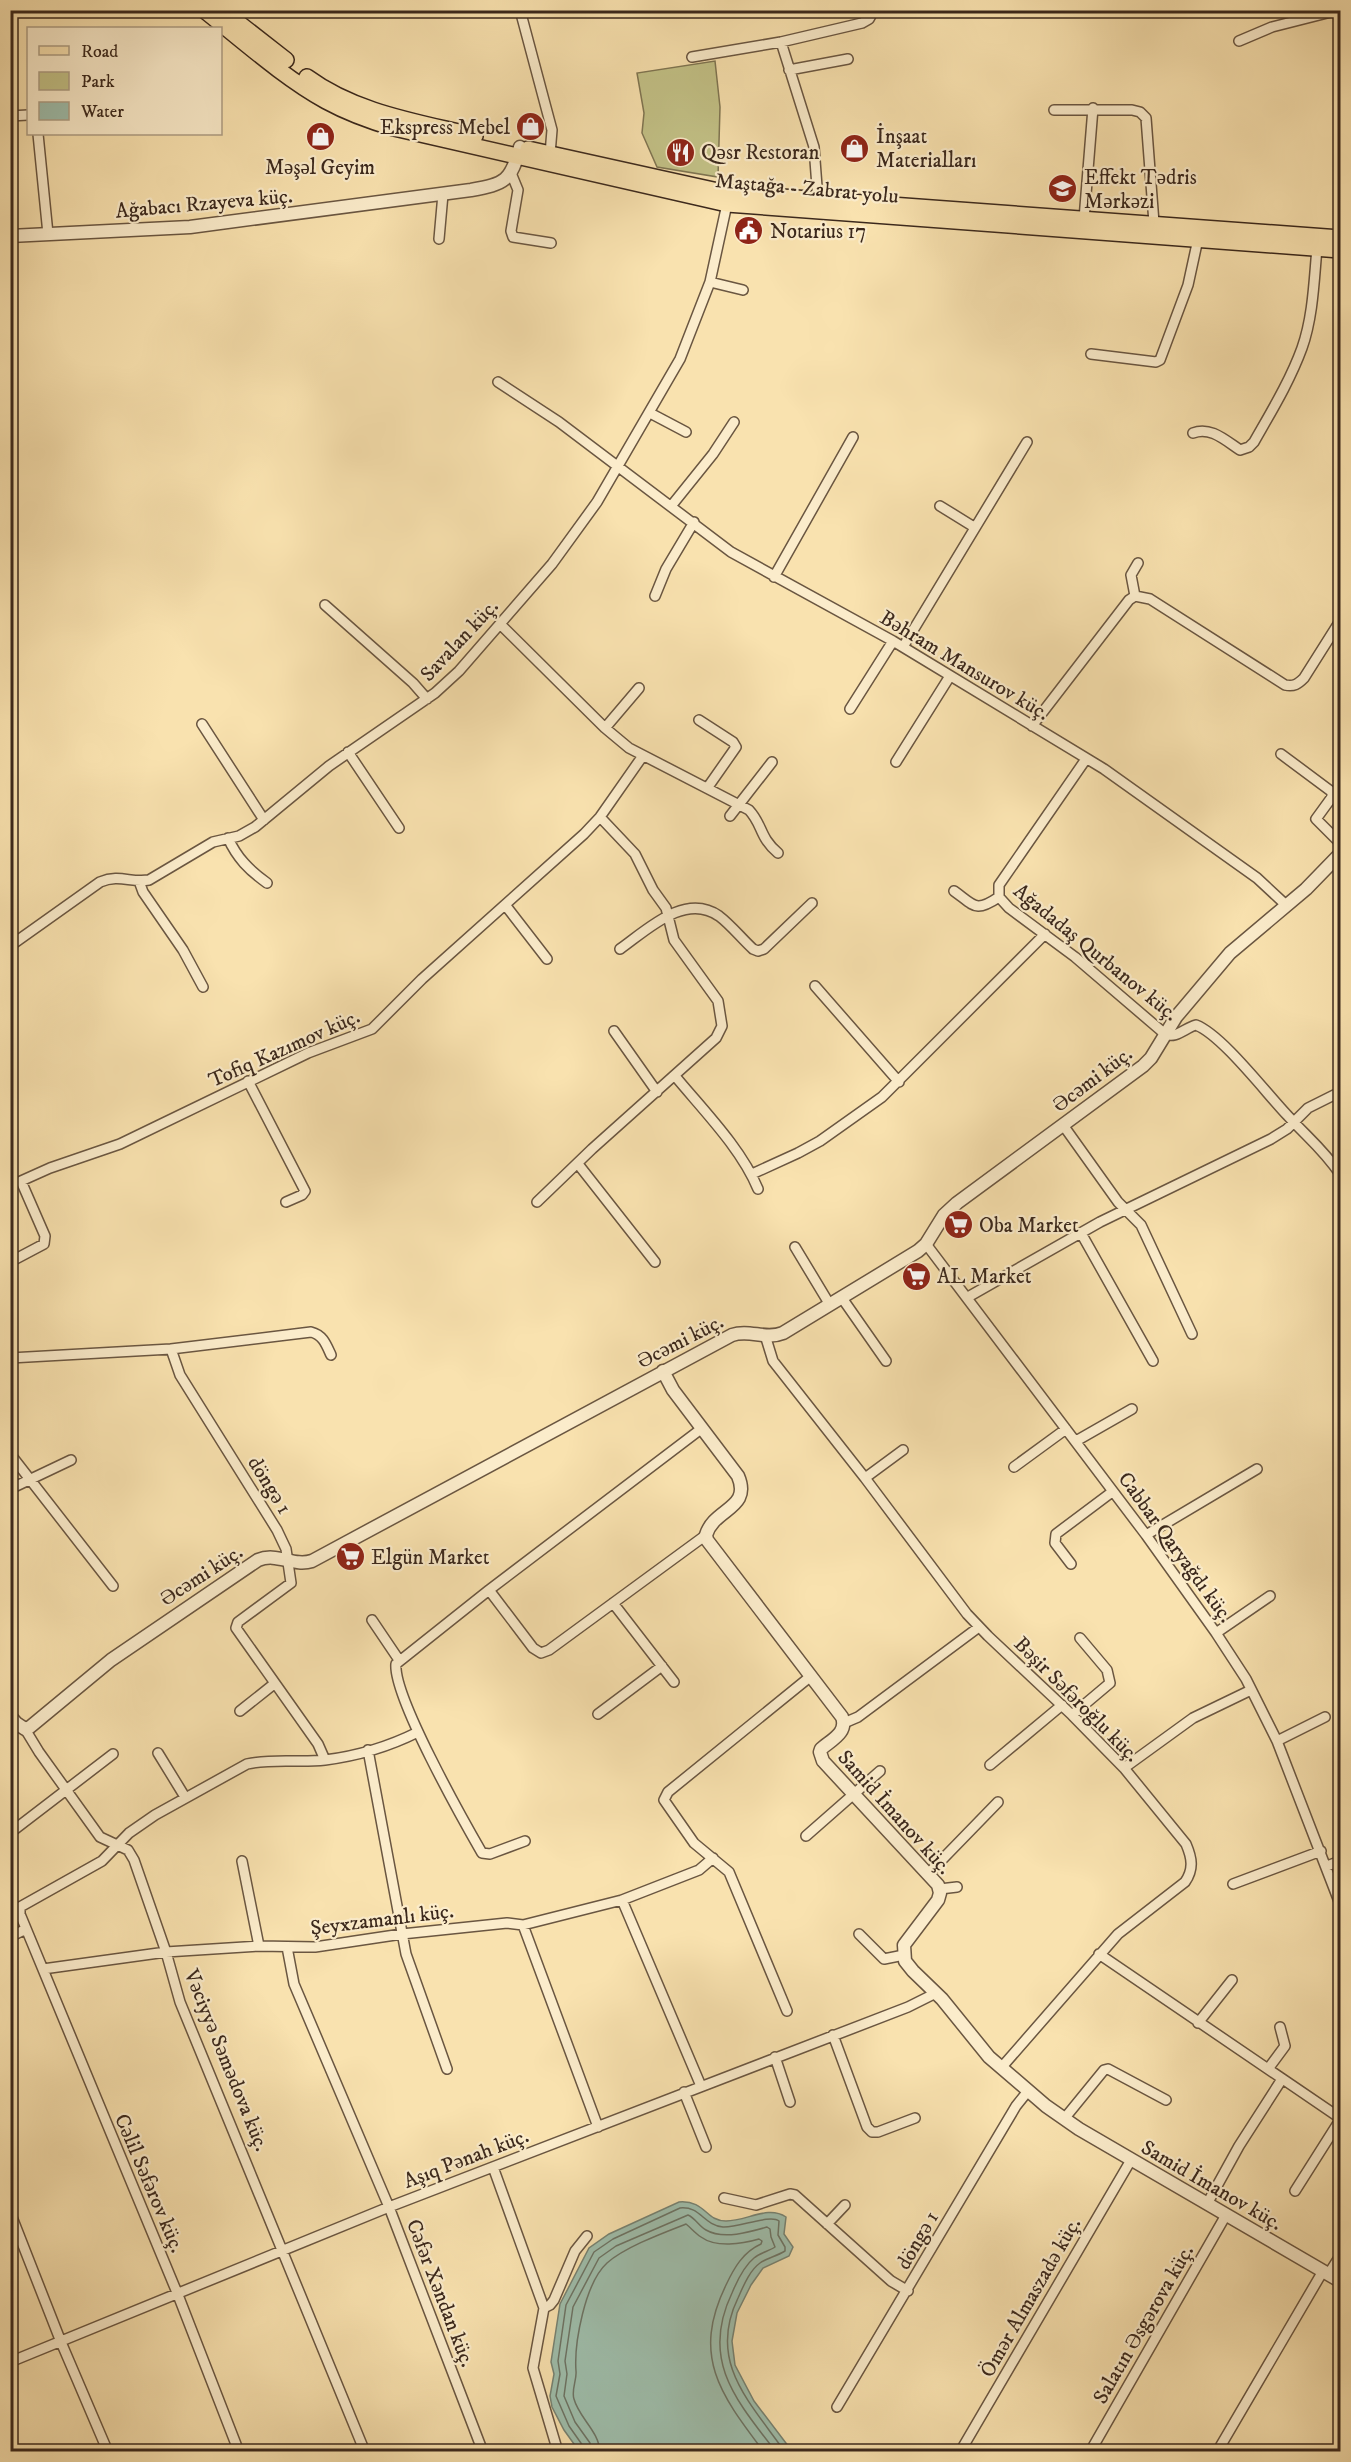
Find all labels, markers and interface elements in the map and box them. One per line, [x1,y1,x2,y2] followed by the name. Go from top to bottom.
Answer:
[27,27,222,135] legend
[81,41,118,63] text: Road
[81,71,115,93] text: Park
[80,101,124,123] text: Water
[515,111,547,143] shop icon: Ekspress Mebel
[380,115,511,141] place label: Ekspress Mebel
[304,120,336,152] shop icon: Məşəl Geyim
[876,123,976,174] place label: İnşaat Materialları
[839,132,871,164] shop icon: İnşaat Materialları
[664,136,696,168] restaurant icon: Qəsr Restoran
[701,140,819,166] place label: Qəsr Restoran
[265,155,375,181] place label: Məşəl Geyim
[1084,165,1197,215] place label: Effekt Tədris Mərkəzi
[714,168,900,210] street label: Maştağa - Zabrat yolu
[1047,173,1079,205] school or university icon: Effekt Tədris Mərkəzi
[114,183,294,225] street label: Ağabacı Rzayeva küç.
[733,215,765,247] public building icon: Notarius 17
[770,219,866,245] place label: Notarius 17
[415,594,504,687] street label: Savalan küç.
[875,605,1054,727] street label: Bəhram Mansurov küç.
[1008,878,1183,1027] street label: Ağadadaş Qurbanov küç.
[205,1004,364,1094] street label: Tofiq Kazımov küç.
[1047,1041,1138,1118] street label: Əcəmi küç.
[942,1209,974,1241] supermarket icon: Oba Market
[979,1213,1079,1239] place label: Oba Market
[900,1260,932,1292] supermarket icon: AL Market
[937,1264,1032,1290] place label: AL Market
[633,1309,728,1375] street label: Əcəmi küç.
[241,1452,297,1519] street label: döngə 1
[1112,1467,1239,1628] street label: Cabbar Qaryağdı küç.
[155,1539,248,1612] street label: Əcəmi küç.
[334,1541,366,1573] supermarket icon: Elgün Market
[371,1545,490,1571] place label: Elgün Market
[1008,1631,1145,1768] street label: Bəşir Səfəroğlu küç.
[831,1744,958,1880] street label: Samid İmanov küç.
[309,1898,455,1942] street label: Şeyxzamanlı küç.
[177,1965,274,2155] street label: Vəciyyə Səmədova küç.
[108,2110,190,2257] street label: Cəlil Səfərov küç.
[400,2123,533,2195] street label: Aşıq Pənah küç.
[1136,2134,1287,2237] street label: Samid İmanov küç.
[891,2207,945,2274] street label: döngə 1
[974,2212,1087,2382] street label: Ömər Almaszadə küç.
[400,2216,480,2371] street label: Cəfər Xəndan küç.
[1088,2240,1200,2409] street label: Salatın Əsgərova küç.

